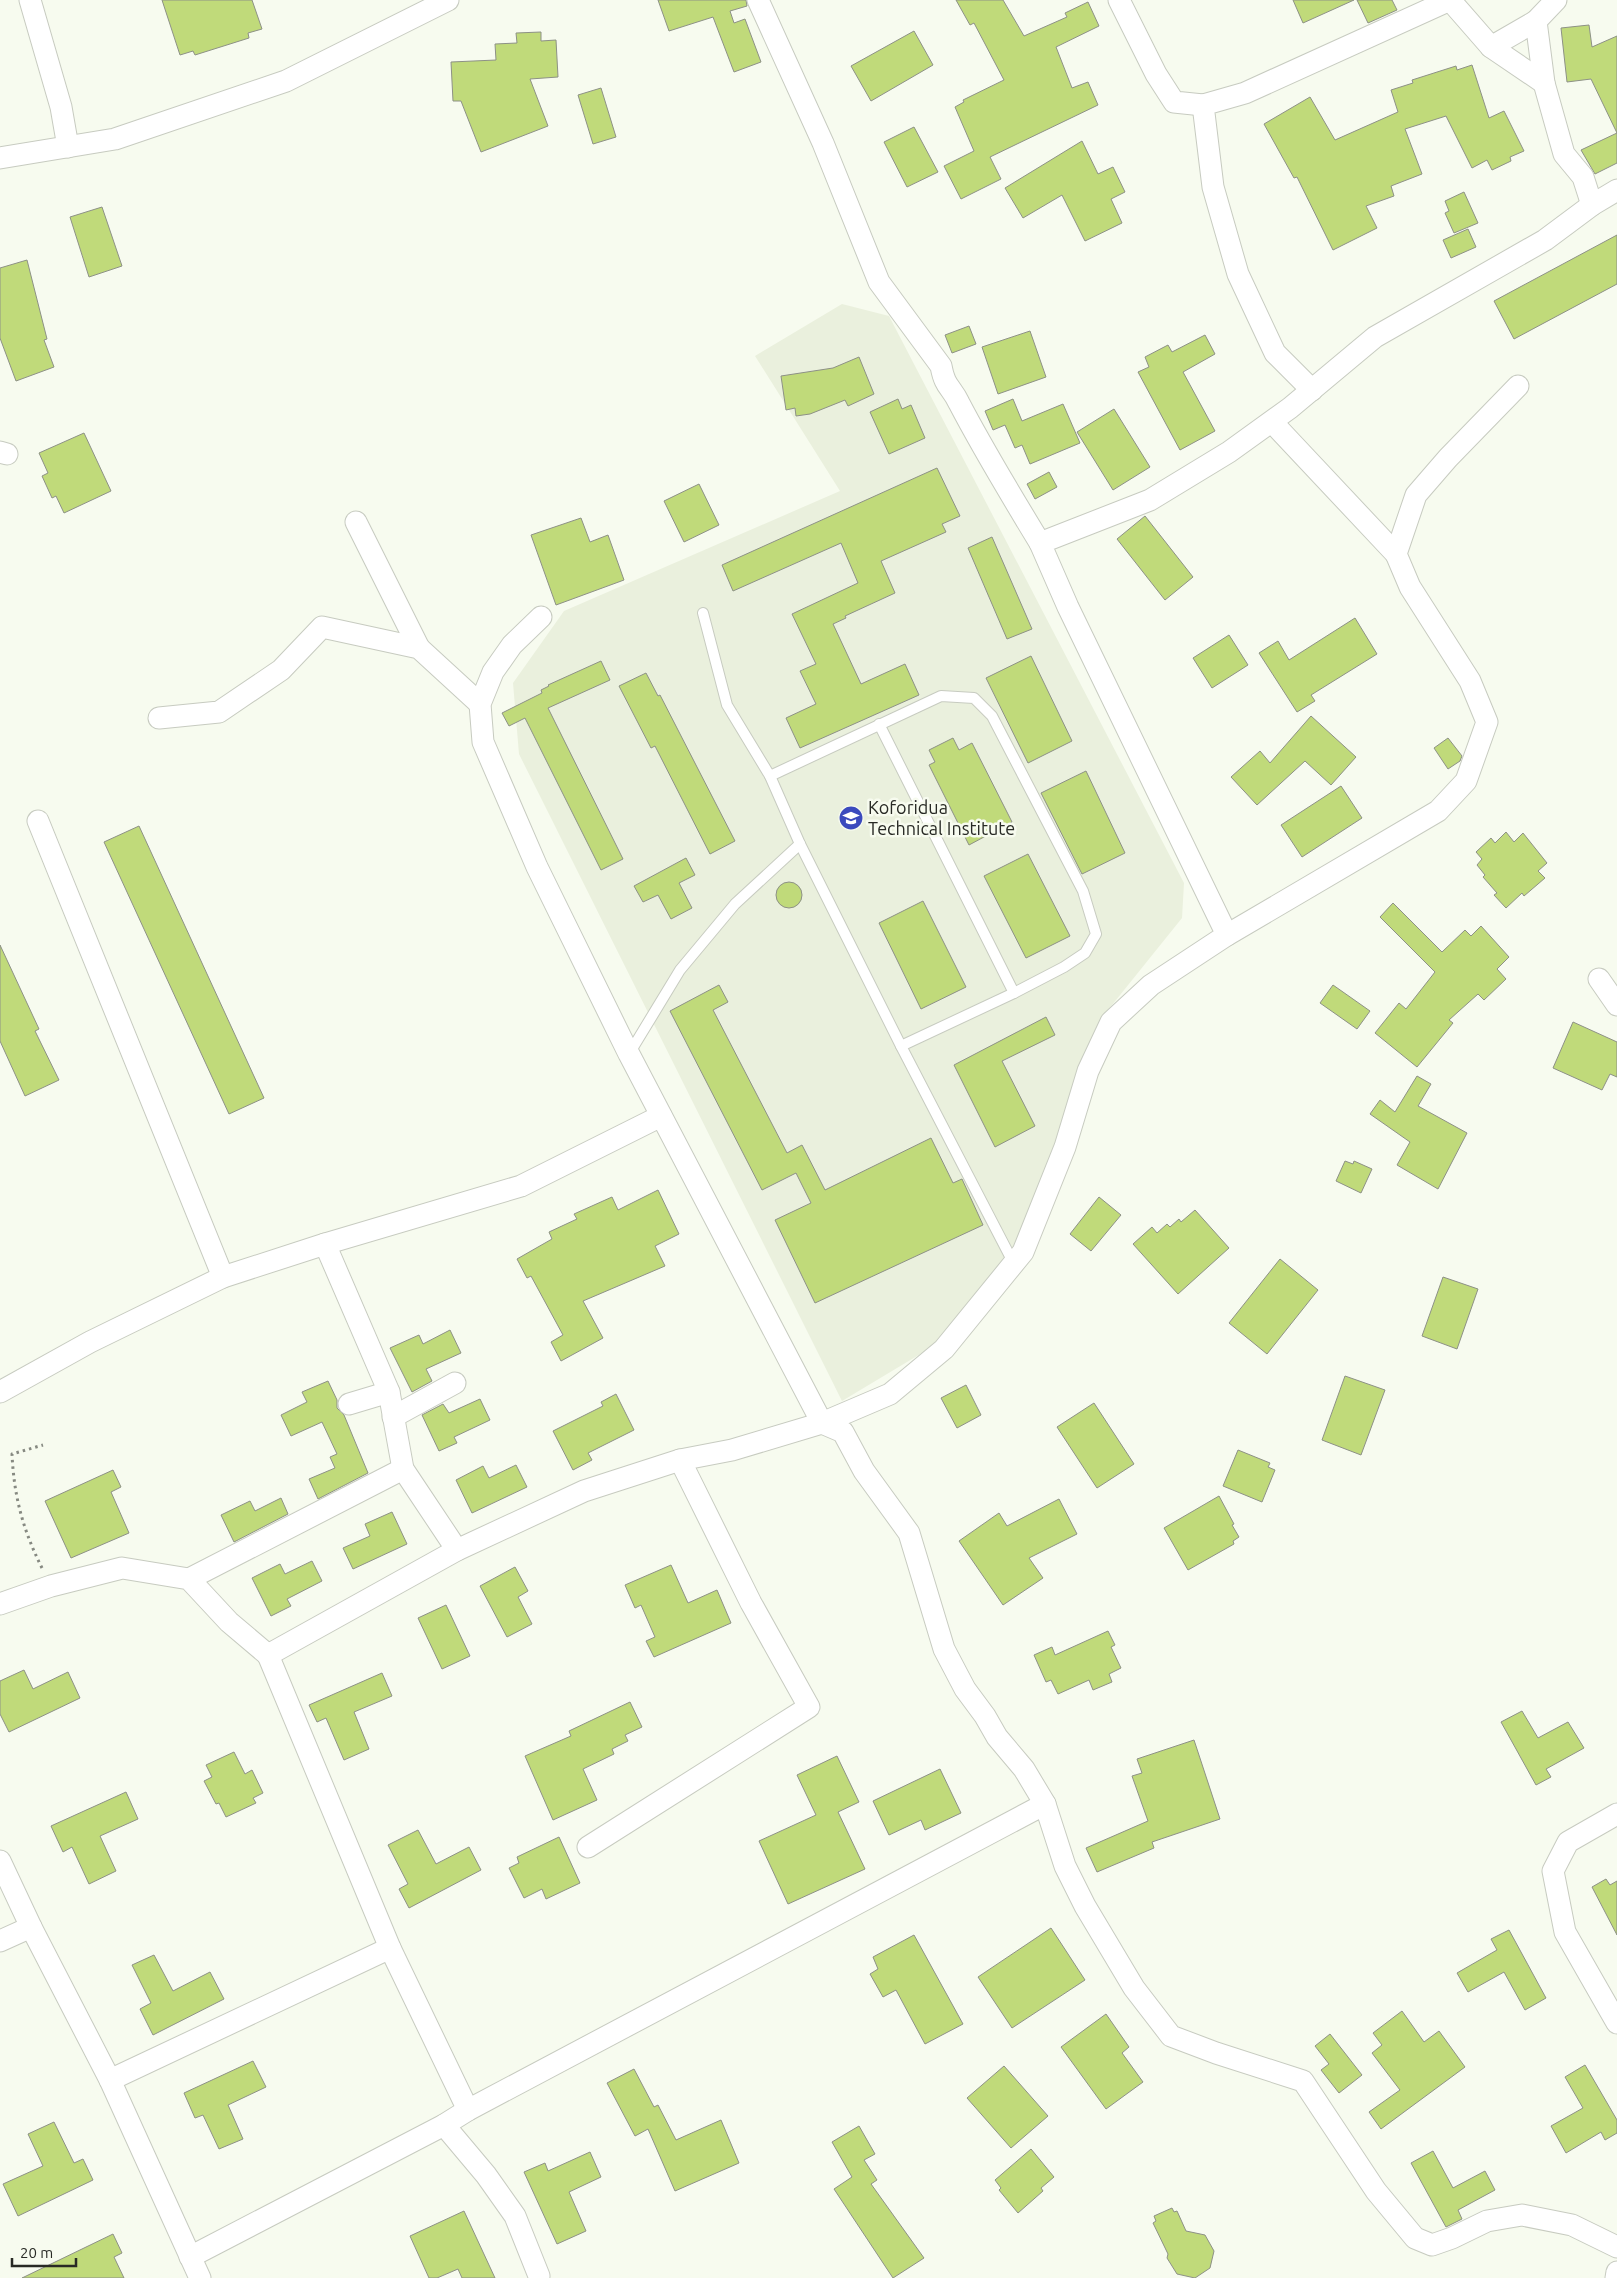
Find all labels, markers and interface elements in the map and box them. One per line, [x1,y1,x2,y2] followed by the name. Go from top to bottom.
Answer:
[868,797,1015,838] place label: Koforidua Technical Institute
[838,805,864,831] school or university icon: Koforidua Technical Institute
[12,2236,76,2268] scale bar
[20,2244,53,2261] text: 20 m

